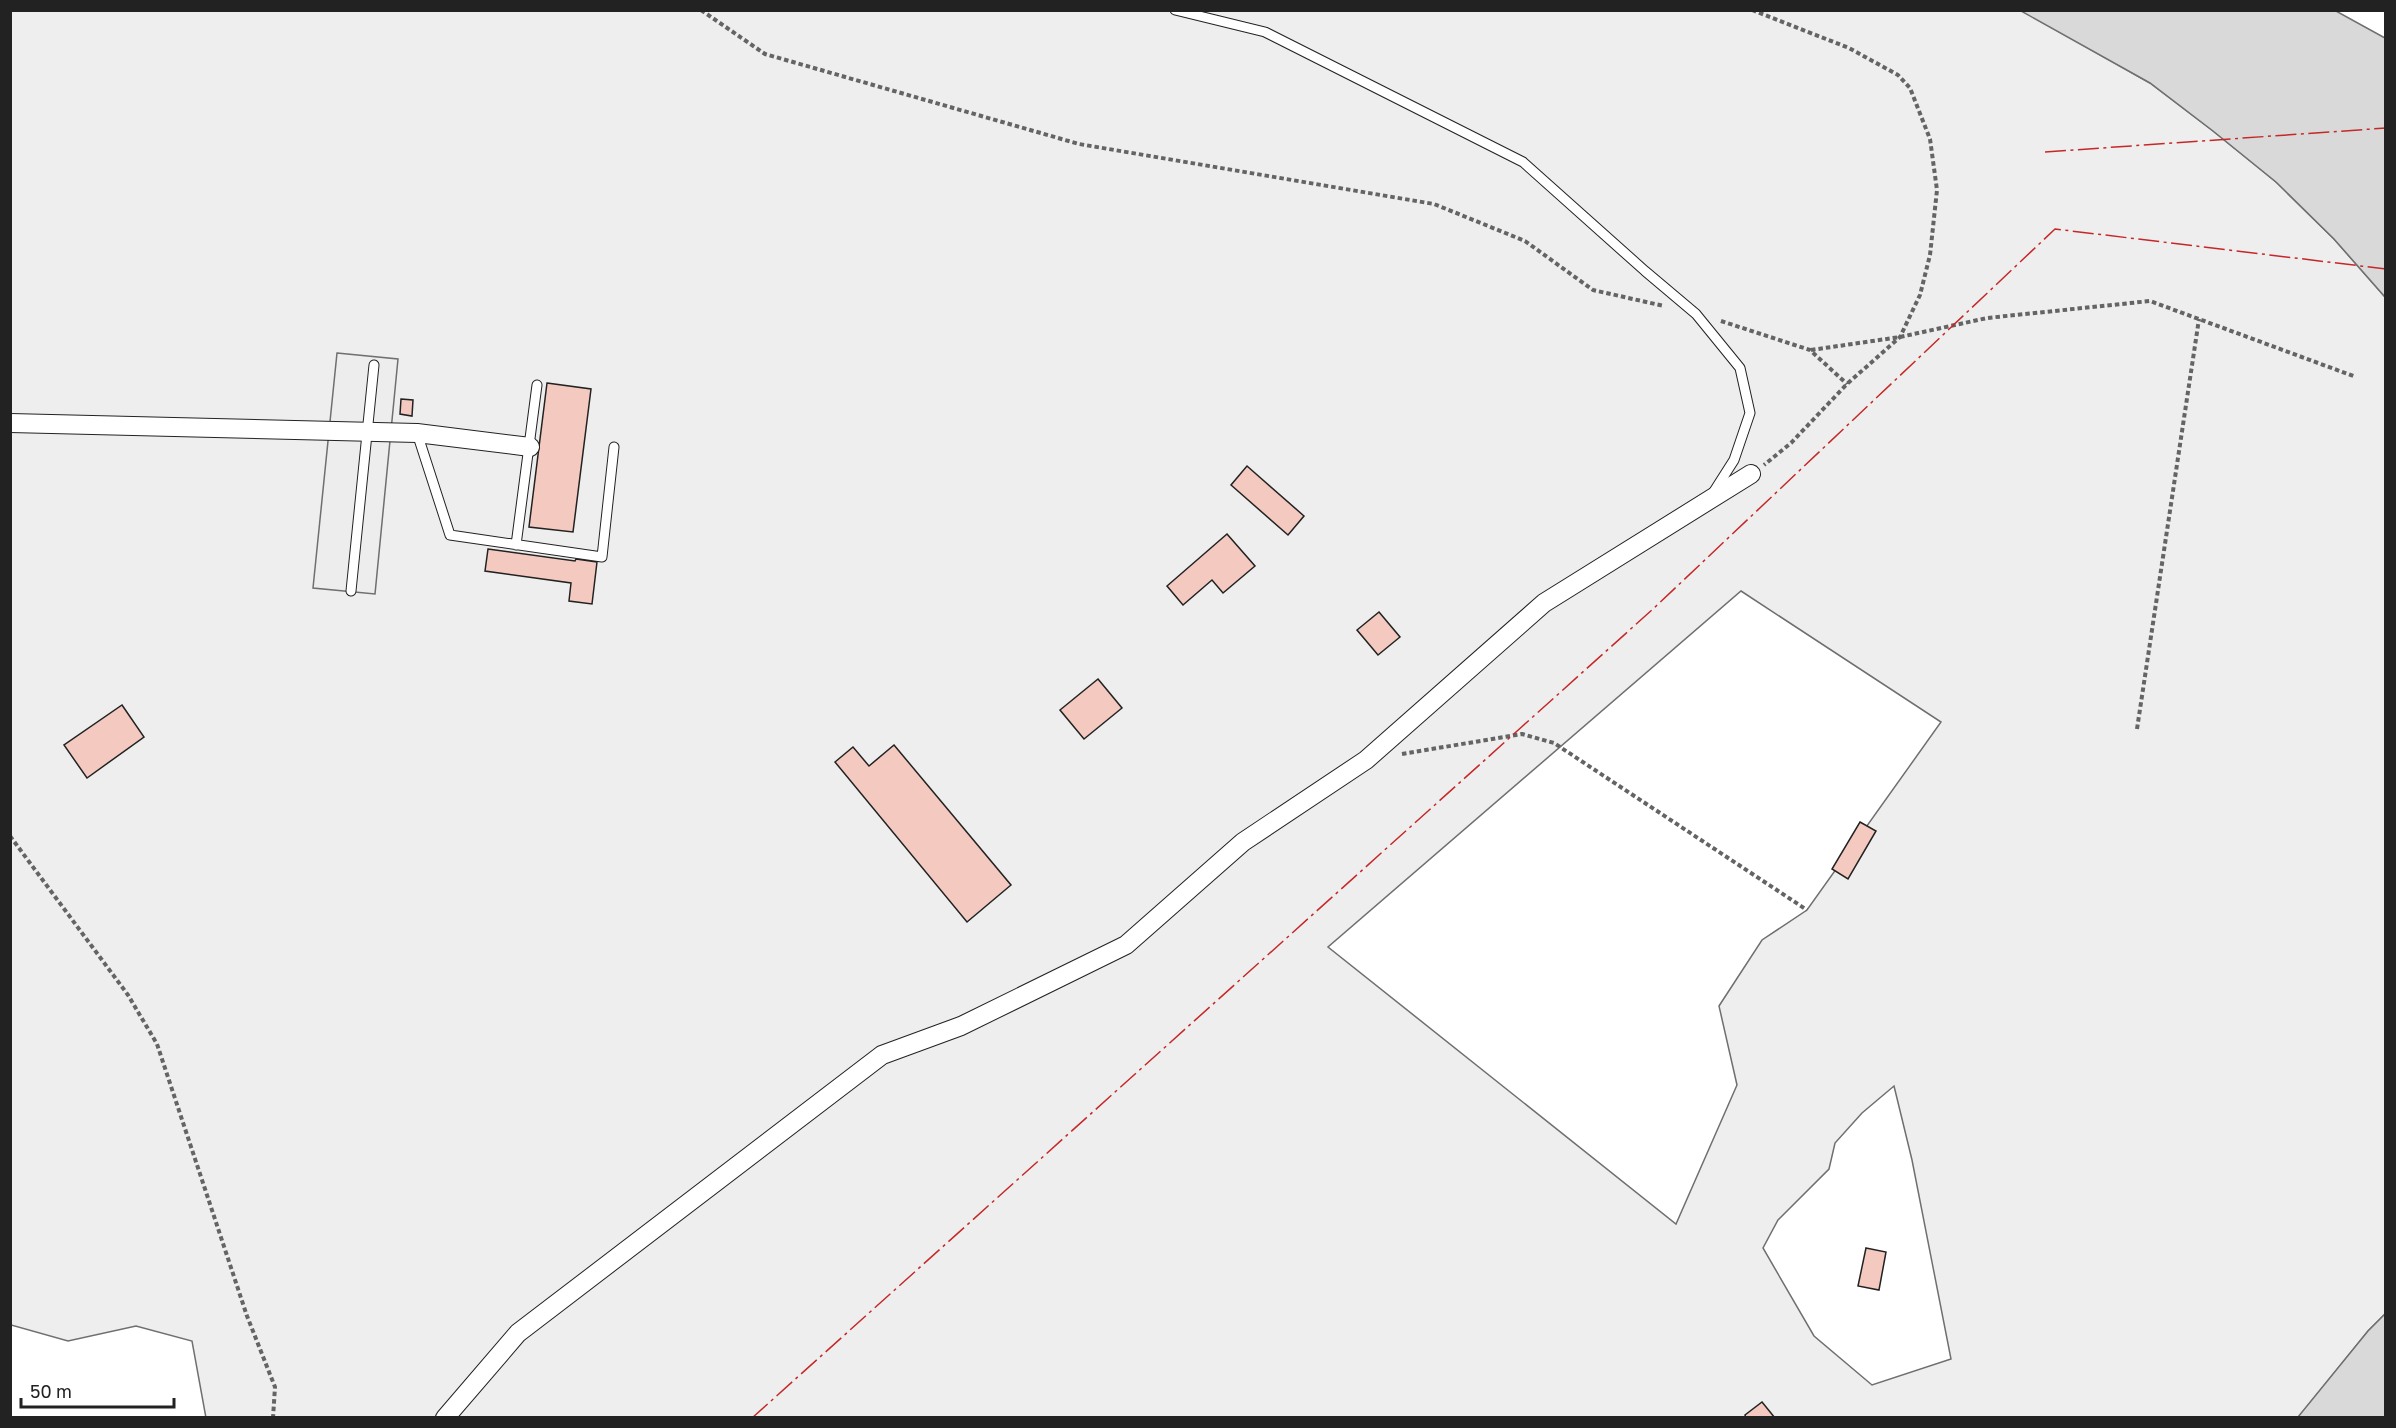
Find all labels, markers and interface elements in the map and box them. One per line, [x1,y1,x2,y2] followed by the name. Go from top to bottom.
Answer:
[21,1371,174,1409] scale bar
[30,1380,72,1402] text: 50 m

